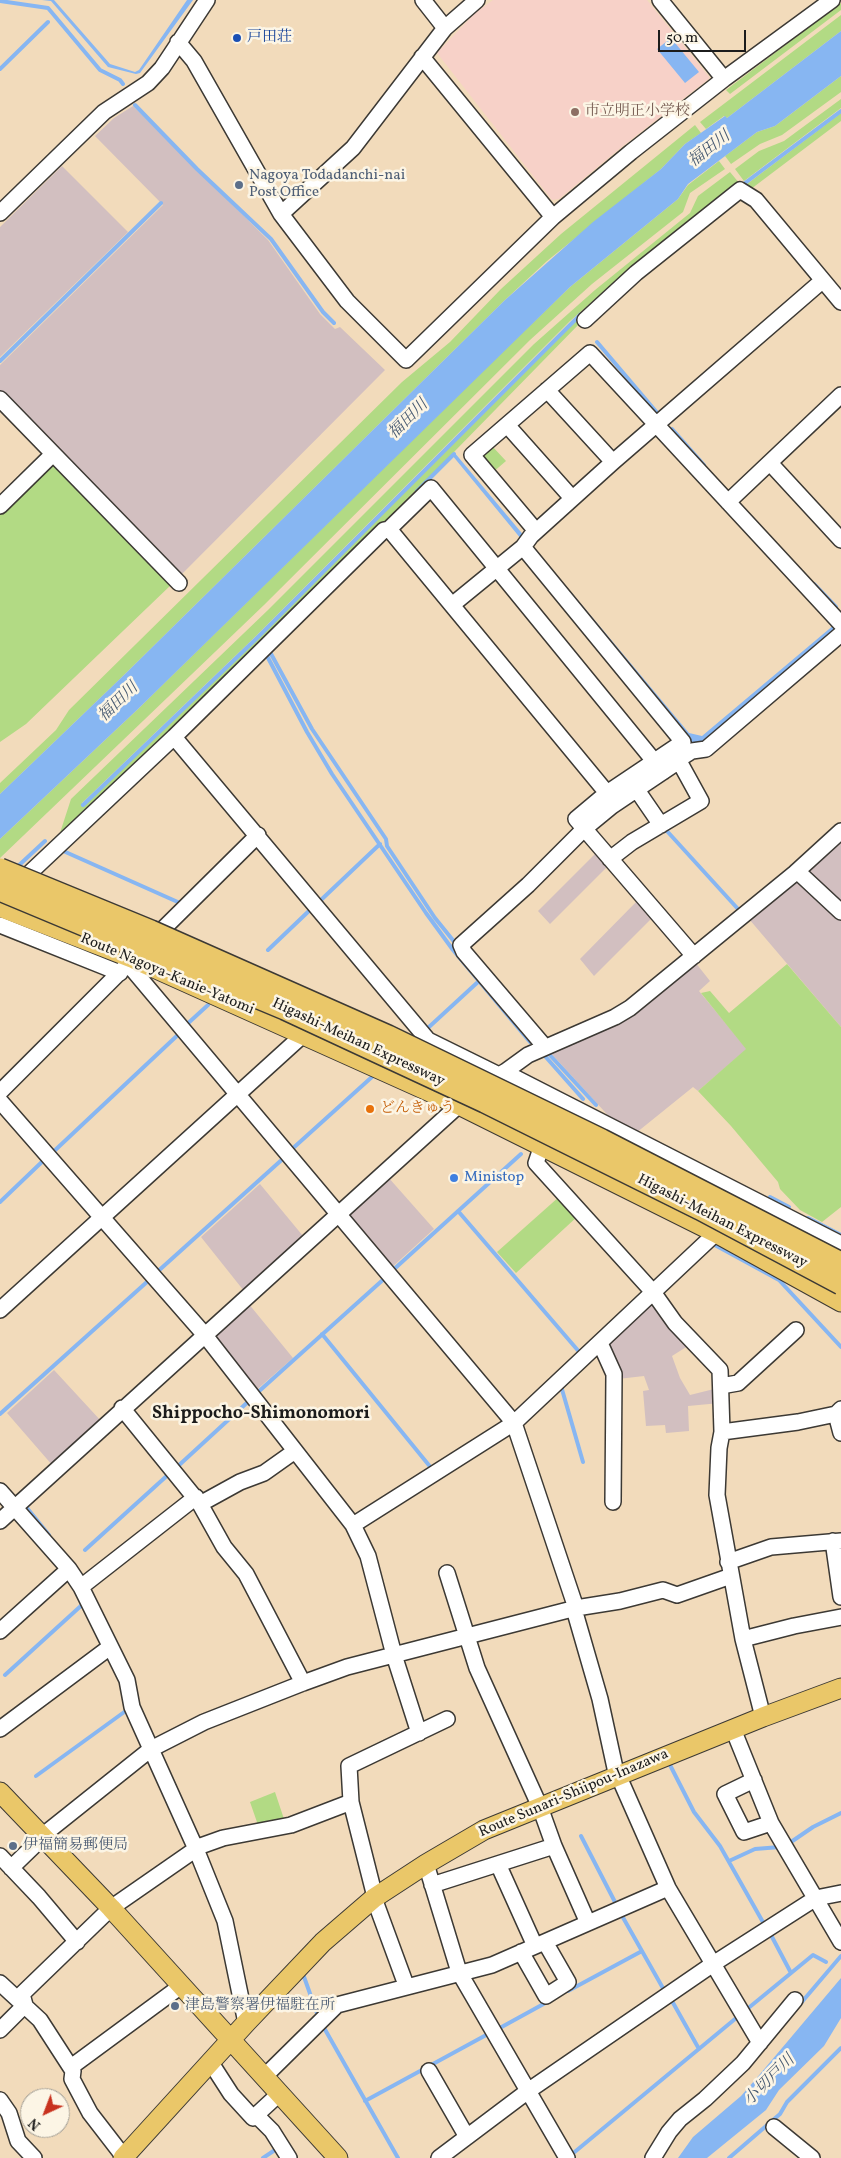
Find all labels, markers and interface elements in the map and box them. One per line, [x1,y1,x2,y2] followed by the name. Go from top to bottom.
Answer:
[661,20,748,52] scale bar
[666,28,698,49] text: 50 m
[247,29,292,47] place label: 戸田荘
[231,32,243,44] marker: 戸田荘
[585,103,690,121] place label: 市立明正小学校
[569,106,581,118] marker: 市立明正小学校
[685,128,735,172] water label: 福田川
[249,167,405,202] place label: Nagoya Todadanchi-nai Post Office
[233,179,245,191] marker: Nagoya Todadanchi-nai Post Office
[385,396,433,444] water label: 福田川
[95,679,143,727] water label: 福田川
[77,930,257,1020] street label: Route Nagoya-Kanie-Yatomi
[269,995,447,1091] street label: Higashi-Meihan Expressway
[380,1100,455,1118] place label: どんきゅう
[364,1103,376,1115] marker: どんきゅう
[464,1169,524,1187] place label: Ministop
[634,1171,810,1273] street label: Higashi-Meihan Expressway
[448,1172,460,1184] marker: Ministop
[152,1404,370,1426] district label: Shippocho-Shimonomori
[476,1746,672,1842] street label: Route Sunari-Shiipou-Inazawa
[23,1837,128,1855] place label: 伊福簡易郵便局
[7,1840,19,1852] marker: 伊福簡易郵便局
[185,1997,335,2015] place label: 津島警察署伊福駐在所
[169,2000,181,2012] marker: 津島警察署伊福駐在所
[741,2052,799,2110] water label: 小切戸川
[20,2088,70,2138] north arrow
[25,2113,45,2134] text: N

